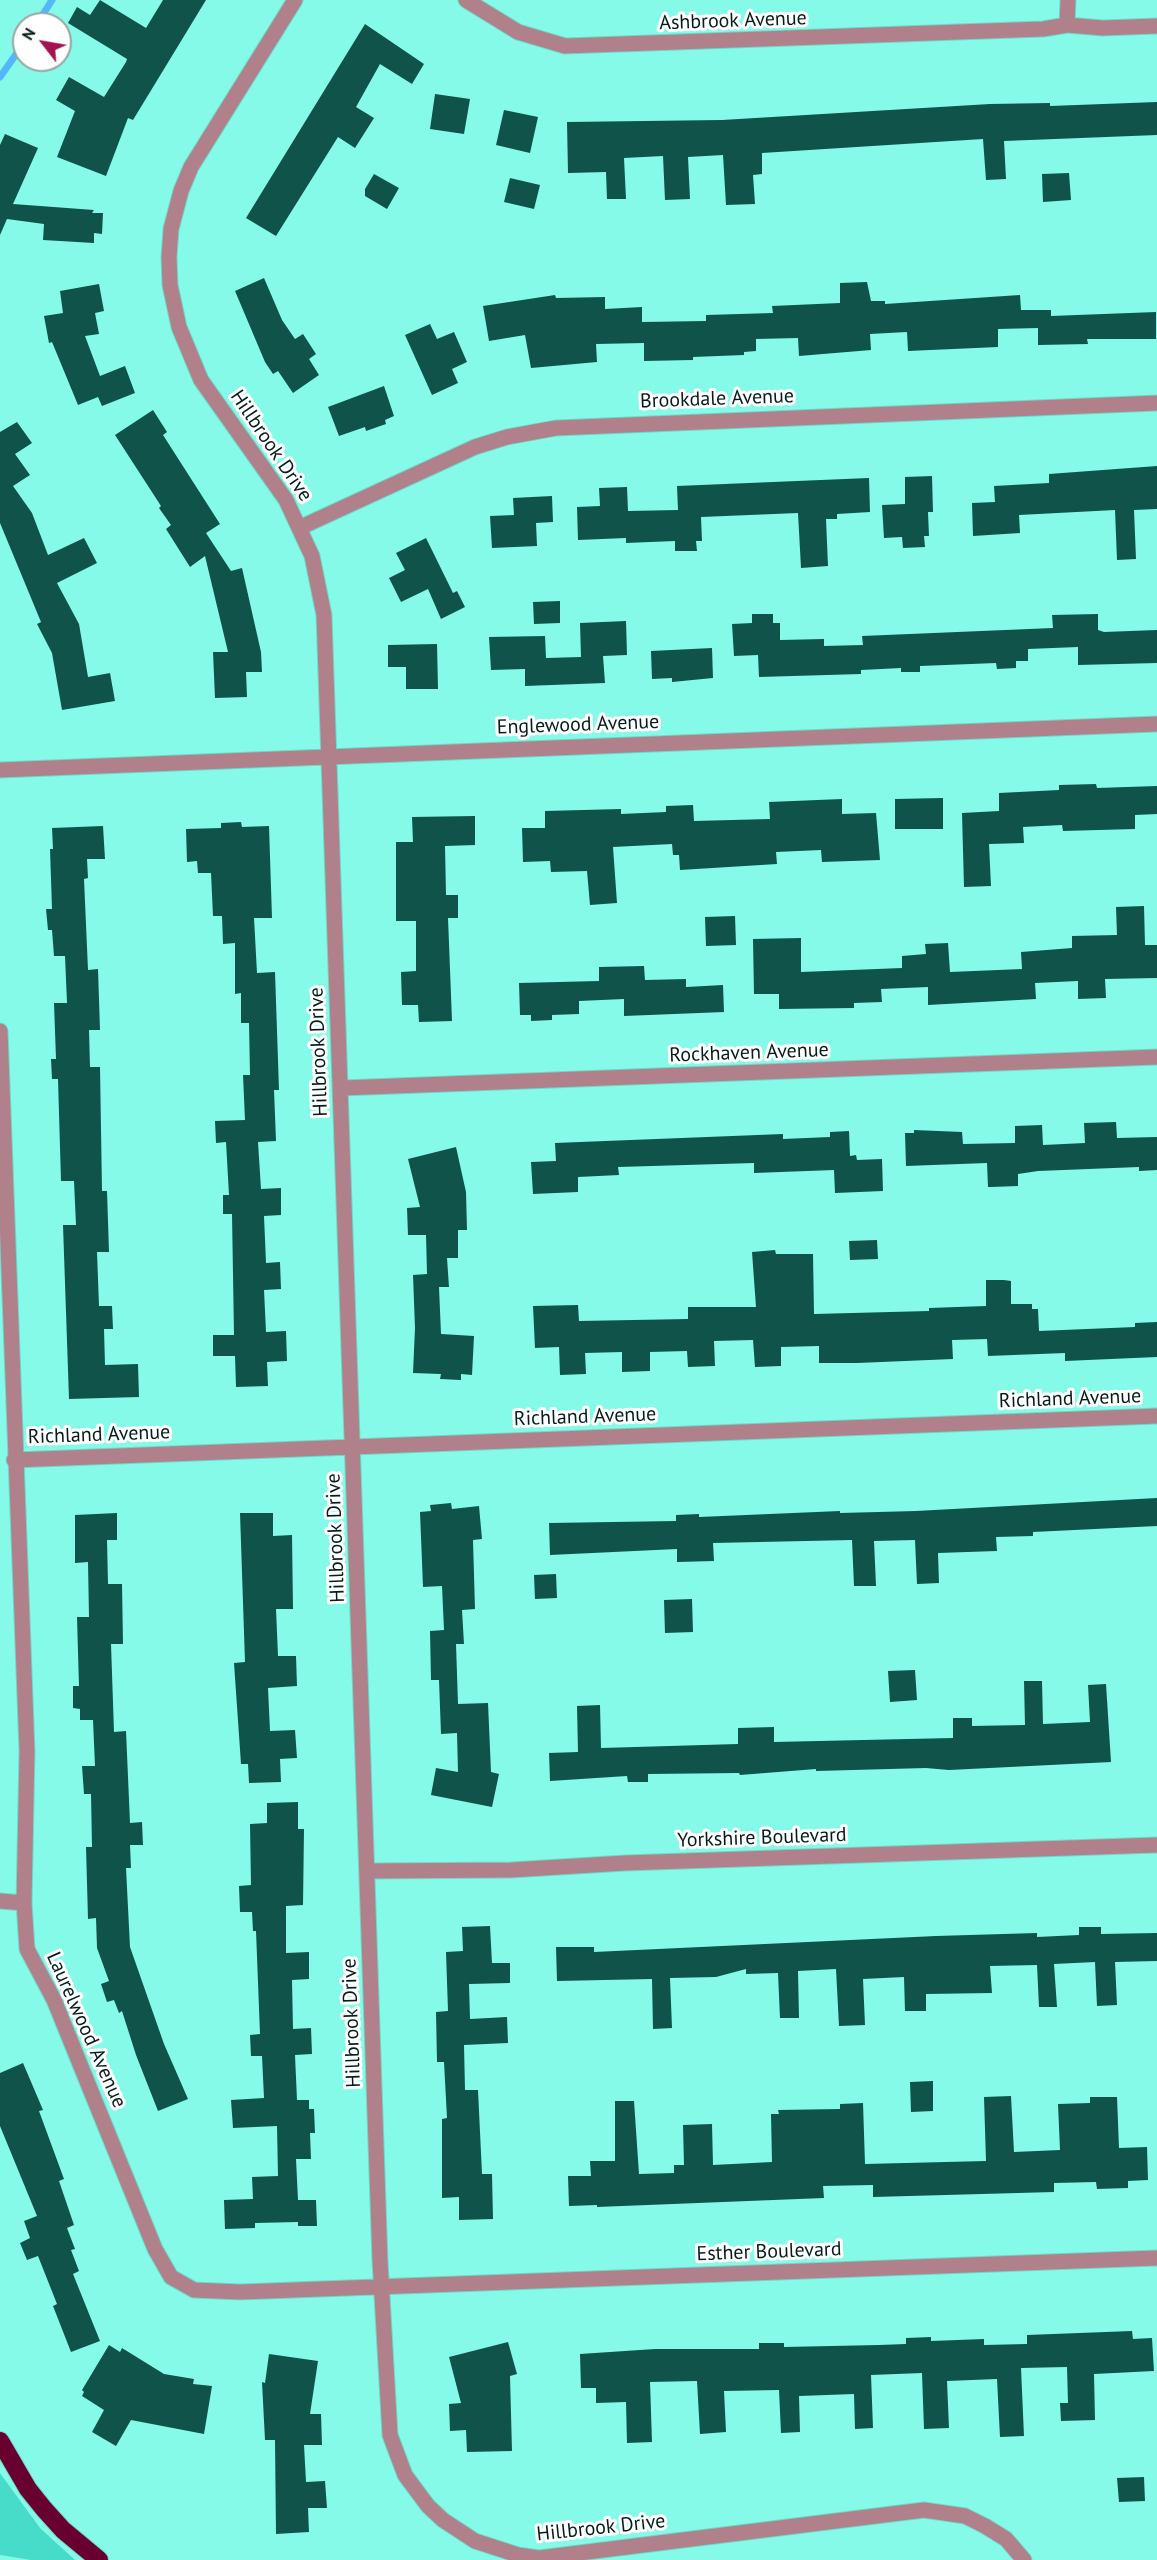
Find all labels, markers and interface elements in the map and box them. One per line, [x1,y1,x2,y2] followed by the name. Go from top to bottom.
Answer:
[659,6,807,36] street label: Ashbrook Avenue
[12,12,72,72] north arrow
[17,24,40,43] text: N
[640,384,794,414] street label: Brookdale Avenue
[225,386,317,506] street label: Hillbrook Drive
[496,710,660,740] street label: Englewood Avenue
[305,987,333,1117] street label: Hillbrook Drive
[669,1038,829,1068] street label: Rockhaven Avenue
[998,1385,1142,1413] street label: Richland Avenue
[513,1403,657,1431] street label: Richland Avenue
[27,1421,171,1449] street label: Richland Avenue
[322,1473,350,1603] street label: Hillbrook Drive
[677,1823,847,1853] street label: Yorkshire Boulevard
[41,1948,131,2112] street label: Laurelwood Avenue
[338,1958,366,2088] street label: Hillbrook Drive
[696,2237,842,2267] street label: Esther Boulevard
[535,2509,667,2547] street label: Hillbrook Drive

